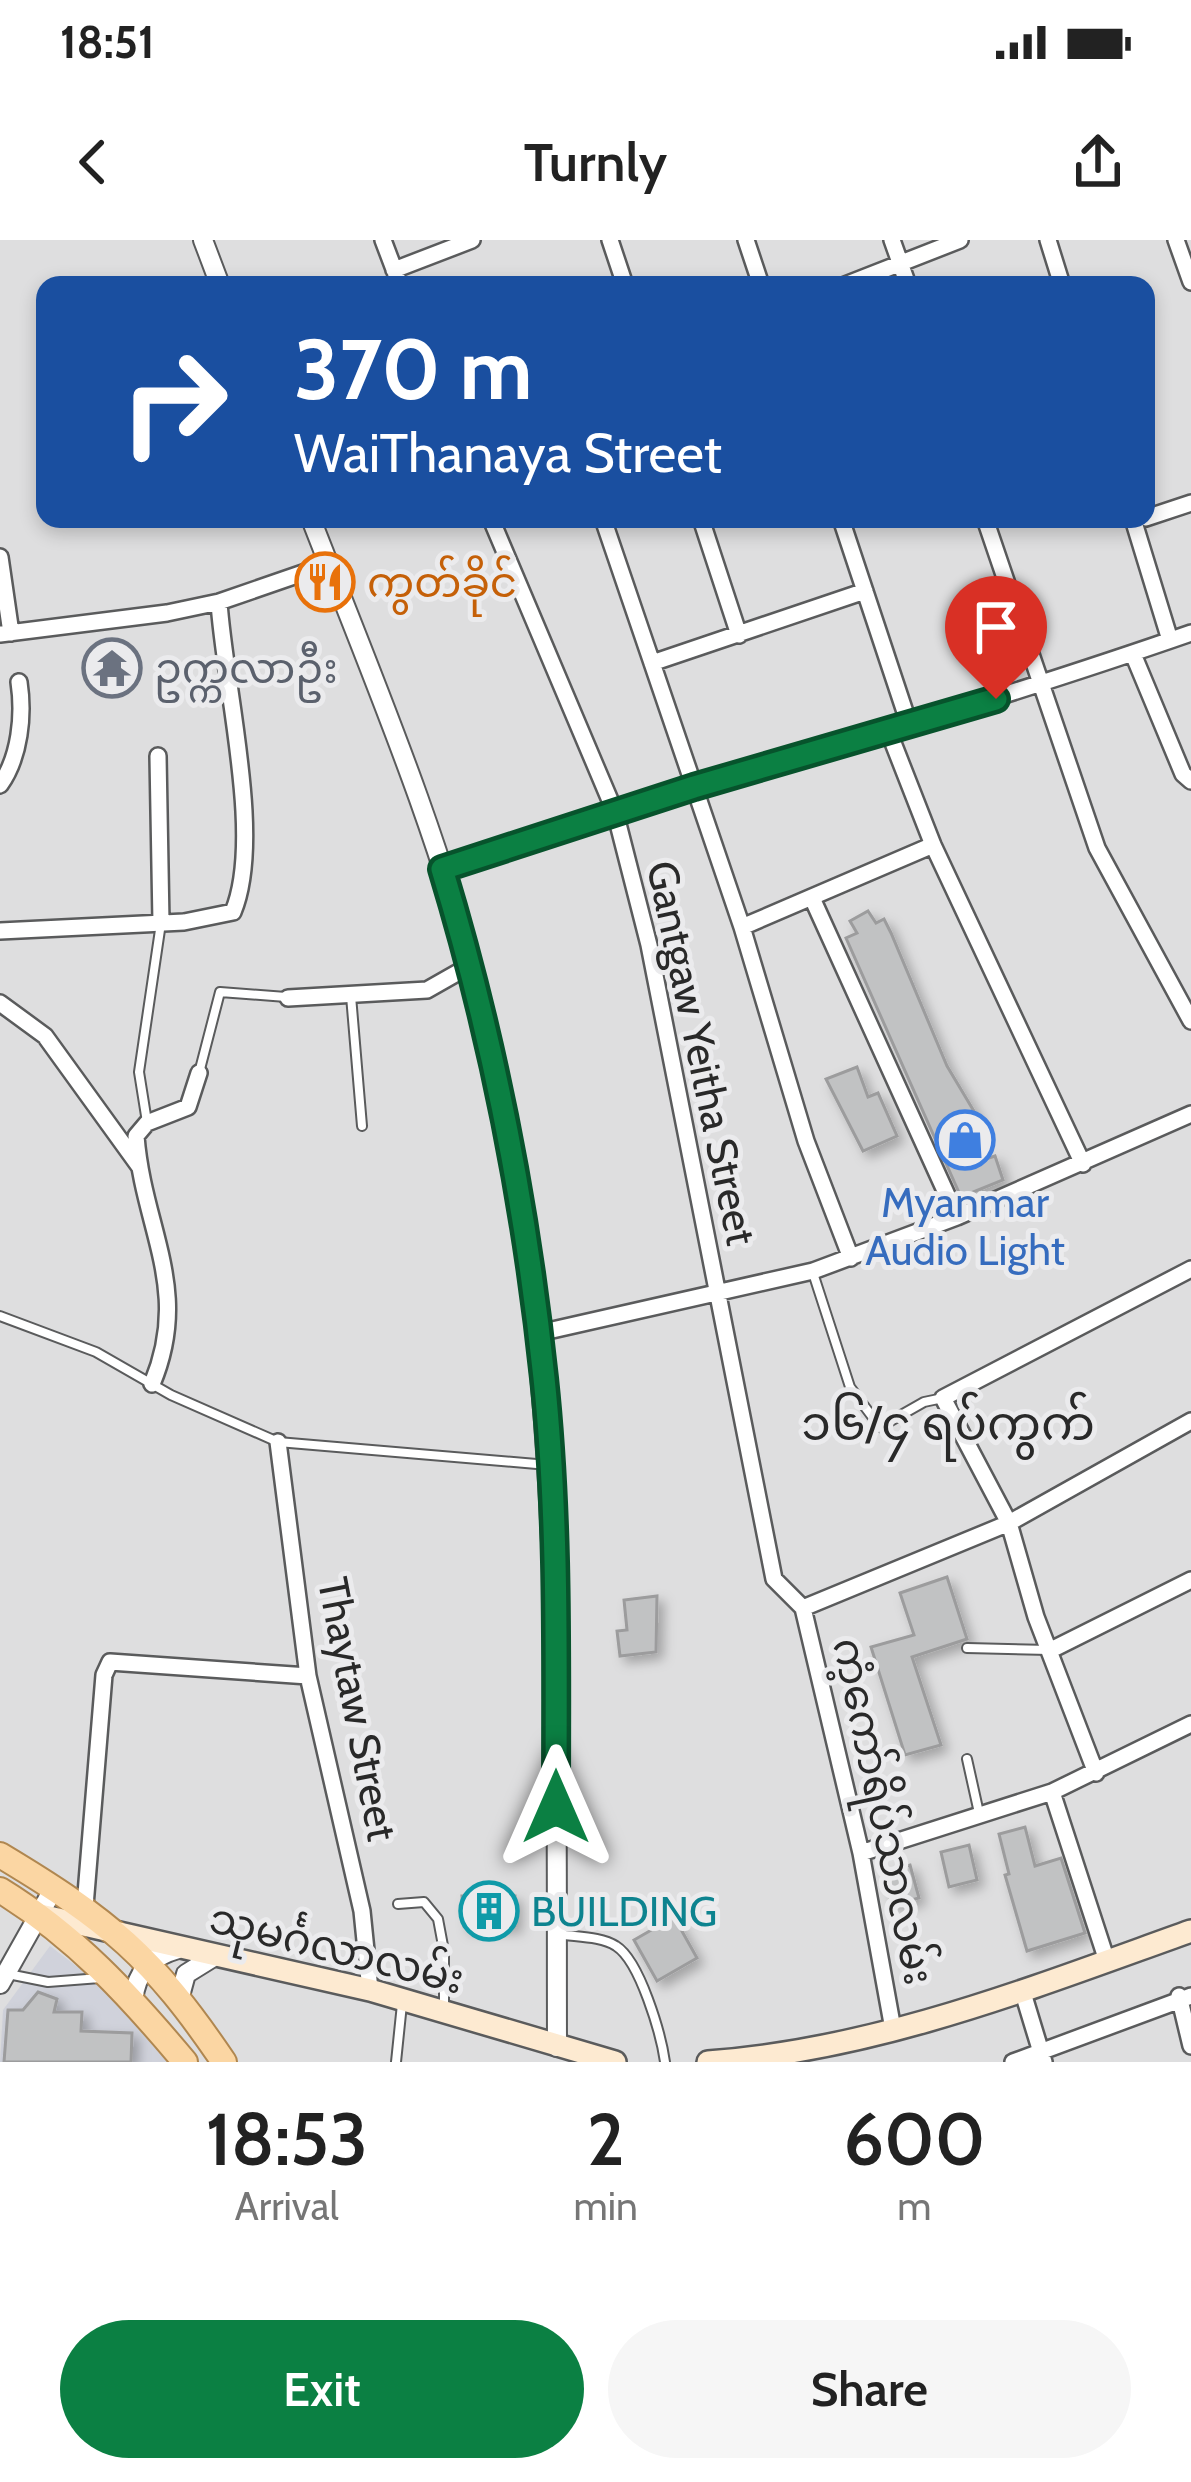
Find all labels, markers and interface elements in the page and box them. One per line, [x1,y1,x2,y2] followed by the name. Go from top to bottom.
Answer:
[60,15,155,69] text: 18:51
[60,129,126,195] icon: back
[524,129,667,195] text: Turnly
[1065,129,1131,195] icon: share
[294,318,533,420] text: 370 m
[96,324,252,480] icon: right
[294,420,722,486] text: WaiThanaya Street
[294,551,356,613] restaurant icon: ကွတ်ခိုင်
[367,555,517,617] place label: ကွတ်ခိုင်
[945,576,1047,699] pin
[963,594,1029,660] icon: arrive
[81,637,143,699] temple icon: ဥက္ကလာဦး
[154,641,338,703] place label: ဥက္ကလာဦး
[636,856,768,1250] street label: Gantgaw Yeitha Street
[934,1109,996,1171] shop icon: Myanmar Audio Light
[865,1176,1065,1276] place label: Myanmar Audio Light
[801,1391,1095,1462] district label: ၁၆/၄ ရပ်ကွက်
[307,1573,409,1845] street label: Thaytaw Street
[813,1633,947,1991] street label: ကံ့ကော်ရိပ်သာလမ်း
[493,1744,619,1870] position arrow
[458,1880,520,1942] building icon: BUILDING
[531,1885,717,1937] place label: BUILDING
[202,1890,470,2013] street label: သုမင်္ဂလာလမ်း
[206,2096,368,2183] text: 18:53
[587,2096,625,2183] text: 2
[843,2096,985,2183] text: 600
[235,2182,339,2230] text: Arrival
[574,2182,638,2230] text: min
[897,2182,931,2230] text: m
[60,2320,584,2458] button: Exit
[608,2320,1131,2458] button: Share

